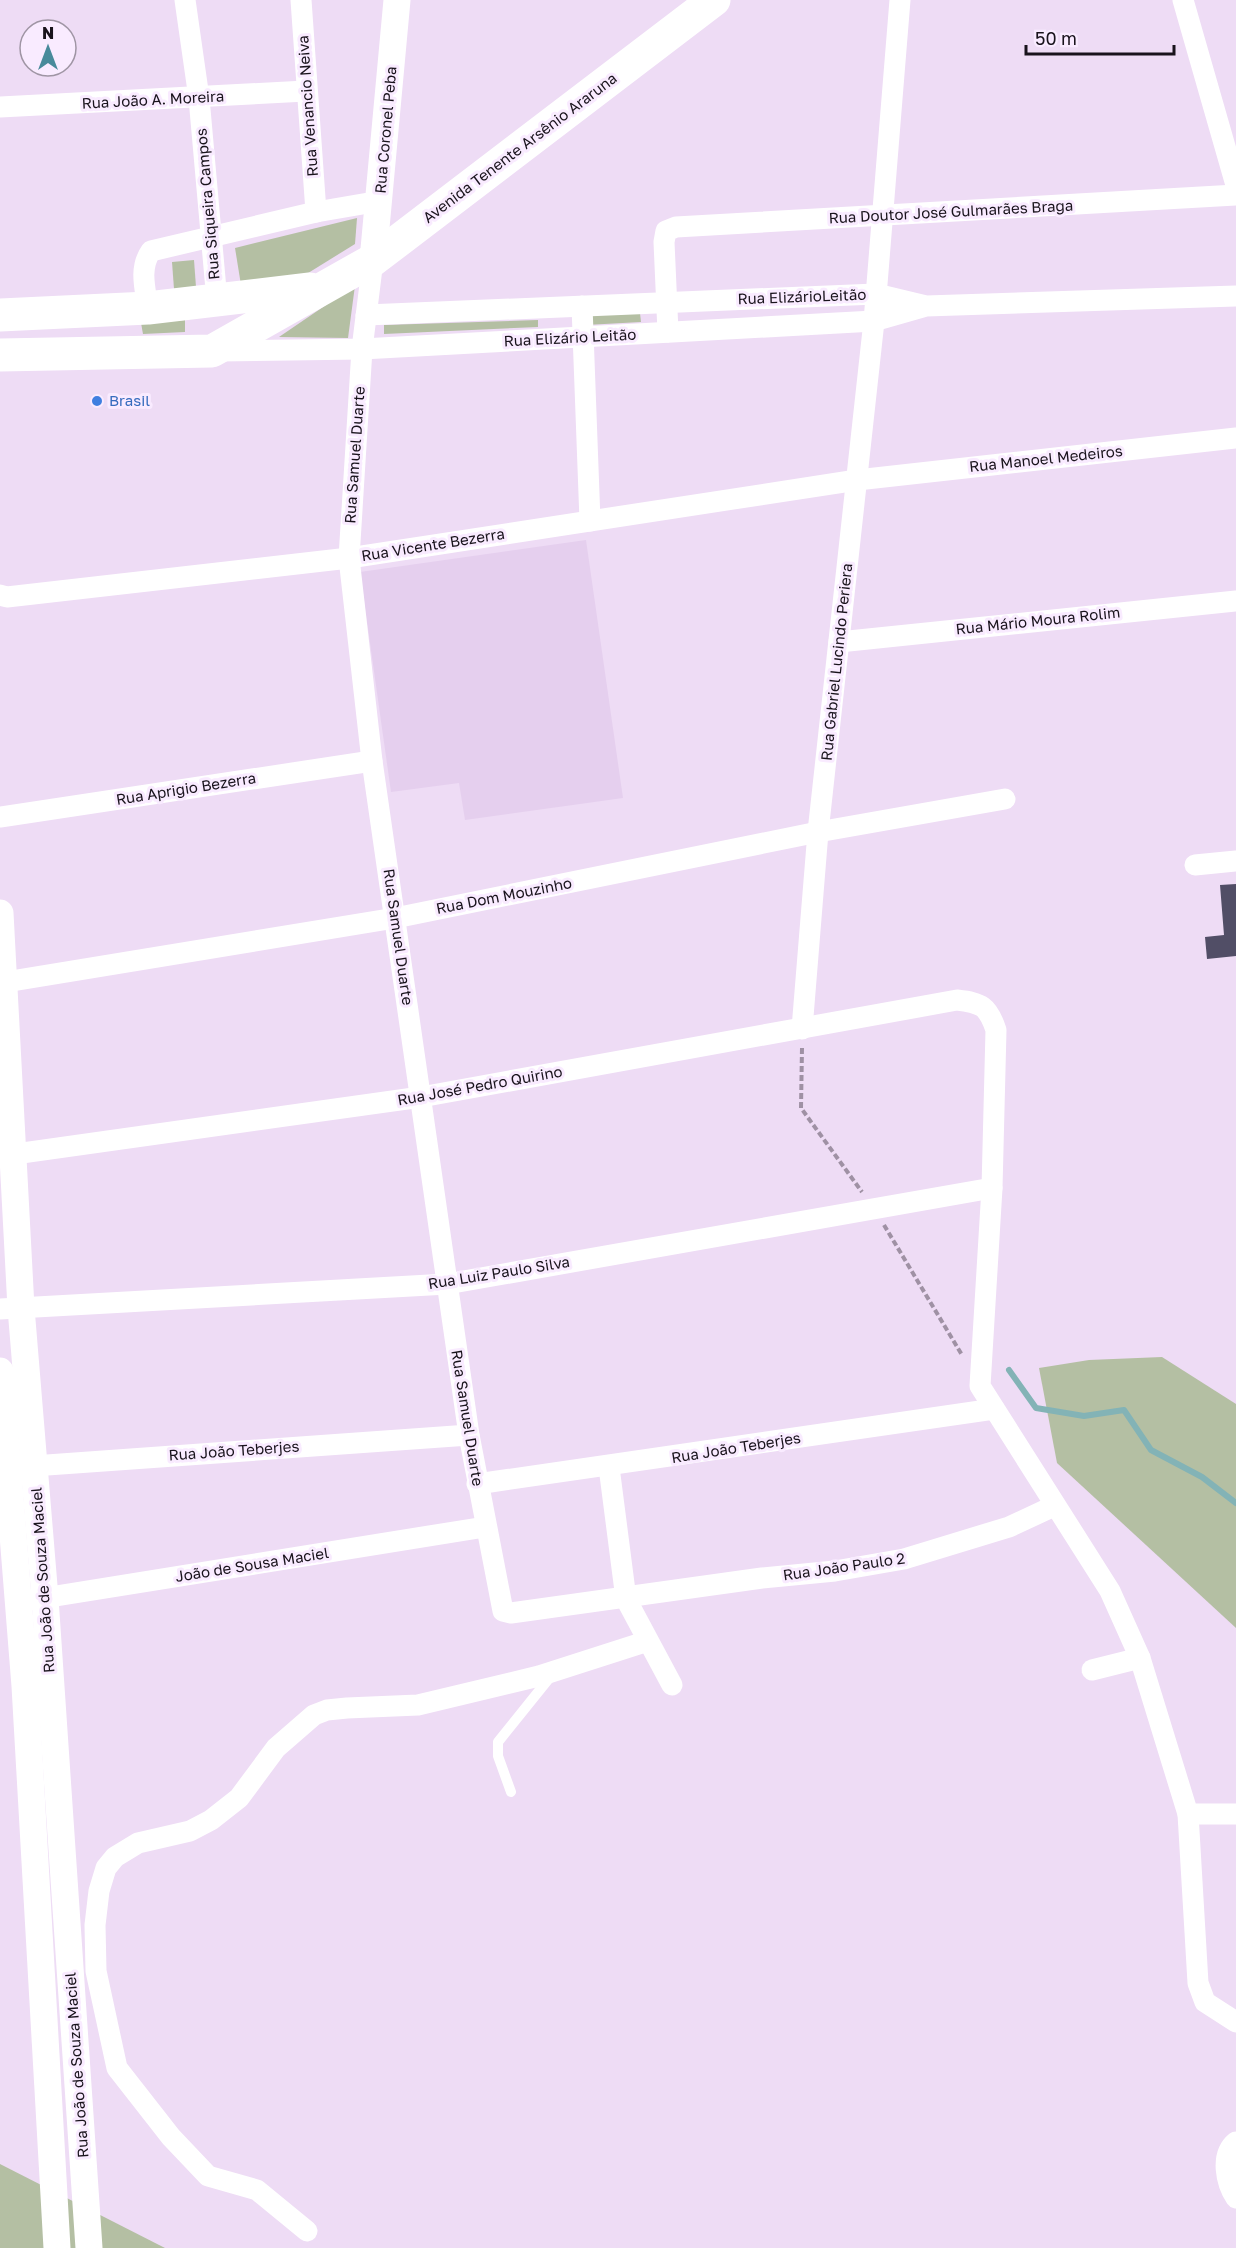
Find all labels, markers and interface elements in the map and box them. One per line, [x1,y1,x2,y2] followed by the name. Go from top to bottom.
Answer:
[18,18,78,78] north arrow
[1026,18,1174,56] scale bar
[42,23,54,43] text: N
[1035,27,1077,49] text: 50 m
[293,35,321,177] street label: Rua Venancio Neiva
[370,66,400,194] street label: Rua Coronel Peba
[419,68,620,226] street label: Avenida Tenente Arsênio Araruna
[81,86,225,112] street label: Rua João A. Moreira
[191,128,223,281] street label: Rua Siqueira Campos
[828,196,1074,226] street label: Rua Doutor José Gulmarães Braga
[737,285,867,307] street label: Rua ElizárioLeitão
[503,325,637,349] street label: Rua Elizário Leitão
[340,385,368,524] street label: Rua Samuel Duarte
[109,391,150,409] place label: Brasil
[90,394,104,408] marker: Brasil
[968,441,1124,475] street label: Rua Manoel Medeiros
[360,524,506,564] street label: Rua Vicente Bezerra
[817,562,855,762] street label: Rua Gabriel Lucindo Periera
[955,602,1121,638] street label: Rua Mário Moura Rolim
[115,768,257,808] street label: Rua Aprigio Bezerra
[380,867,418,1007] street label: Rua Samuel Duarte
[434,873,573,917] street label: Rua Dom Mouzinho
[396,1062,564,1108] street label: Rua José Pedro Quirino
[427,1252,571,1292] street label: Rua Luiz Paulo Silva
[448,1348,488,1488] street label: Rua Samuel Duarte
[670,1428,802,1466] street label: Rua João Teberjes
[168,1436,300,1464] street label: Rua João Teberjes
[27,1486,57,1673] street label: Rua João de Souza Maciel
[174,1543,330,1585] street label: João de Sousa Maciel
[782,1549,906,1583] street label: Rua João Paulo 2
[61,1971,91,2158] street label: Rua João de Souza Maciel

